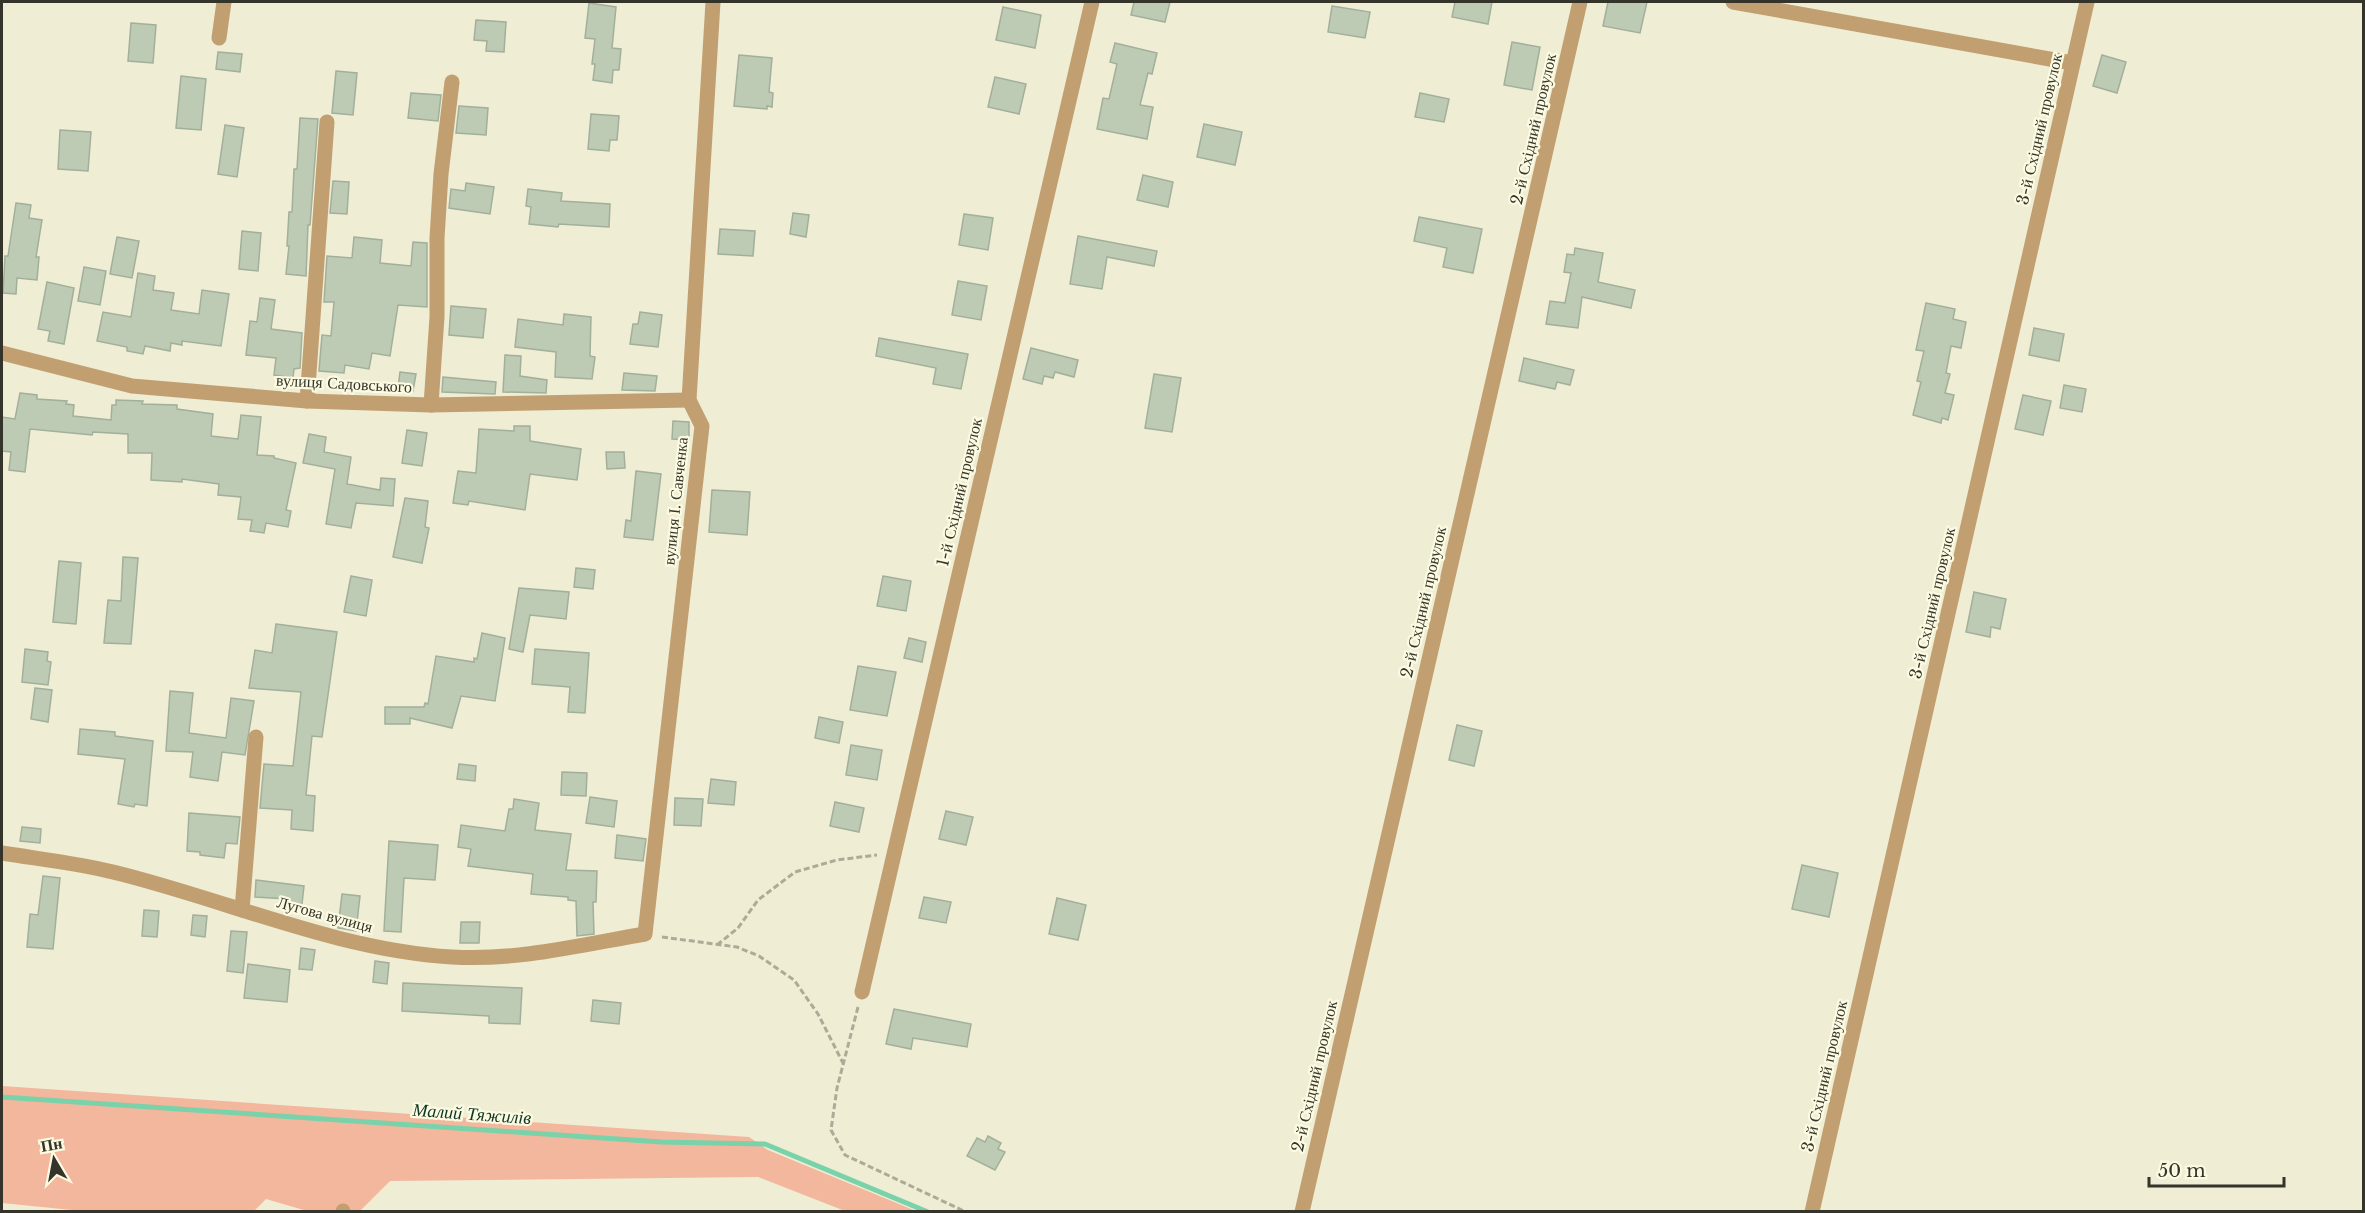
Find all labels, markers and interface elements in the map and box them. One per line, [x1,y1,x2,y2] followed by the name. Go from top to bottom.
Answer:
[1506,51,1560,207] street label: 2-й Східний провулок
[2012,51,2066,207] street label: 3-й Східний провулок
[275,369,413,397] street label: вулиця Садовського
[932,416,986,568] street label: 1-й Східний провулок
[658,436,692,566] street label: вулиця І. Савченка
[1396,524,1450,680] street label: 2-й Східний провулок
[1905,525,1959,681] street label: 3-й Східний провулок
[275,892,376,937] street label: Лугова вулиця
[1287,998,1341,1154] street label: 2-й Східний провулок
[1797,998,1851,1154] street label: 3-й Східний провулок
[411,1099,532,1129] water label: Малий Тяжилів
[24,1129,84,1189] north arrow
[39,1132,64,1156] text: Пн
[2149,1150,2284,1188] scale bar
[2158,1160,2206,1182] text: 50 m

